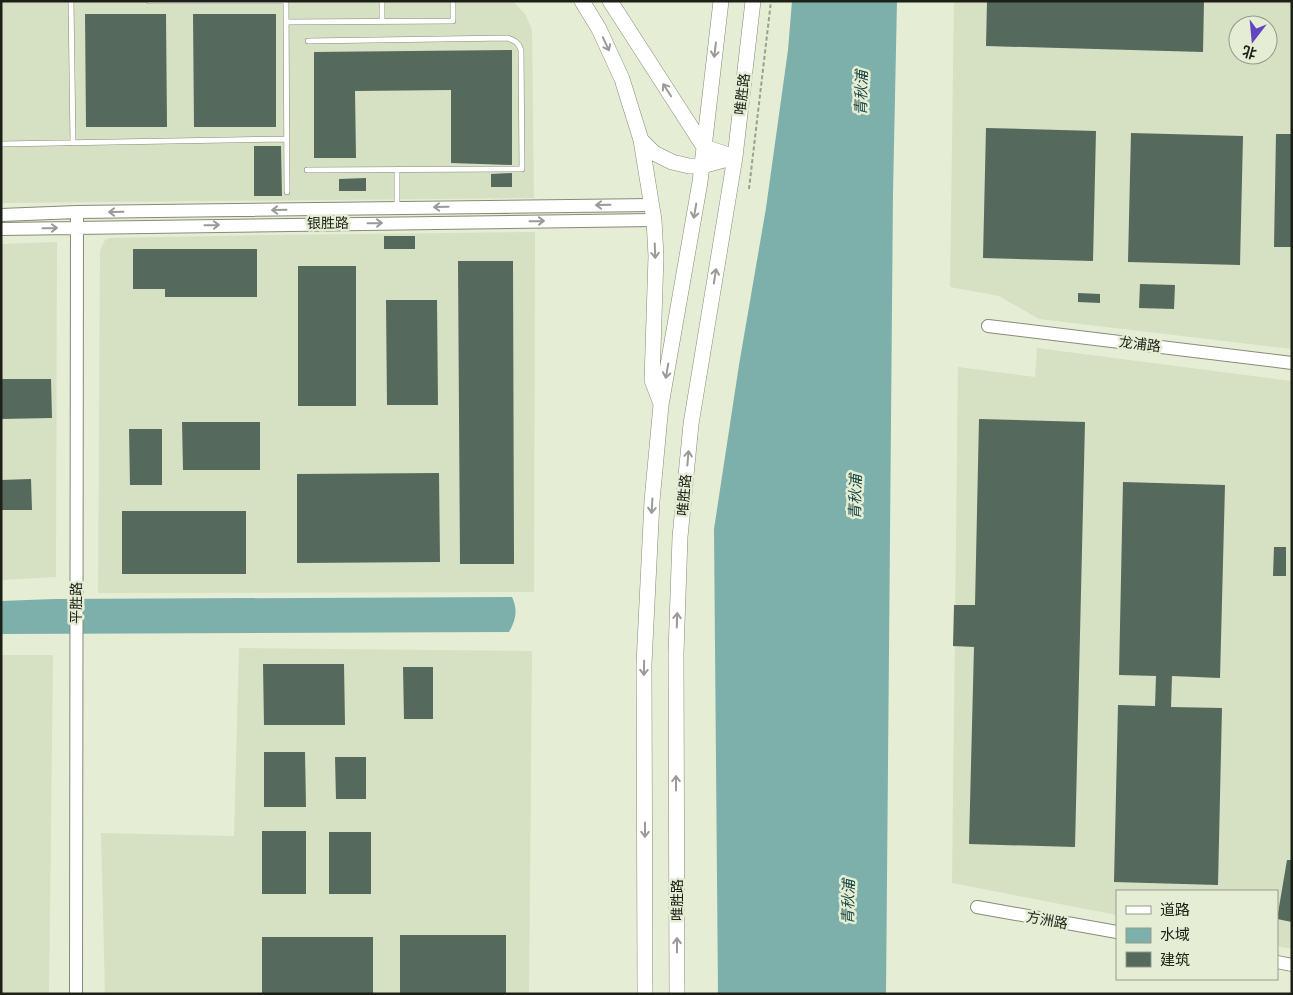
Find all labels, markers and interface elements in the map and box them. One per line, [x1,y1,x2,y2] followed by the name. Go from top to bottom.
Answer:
[1228,15,1278,65] north arrow
[601,36,611,51] one-way arrow
[710,41,720,57] one-way arrow
[1240,43,1258,62] text: 北
[852,68,870,116] water label: 青秋浦
[732,72,752,116] street label: 唯胜路
[662,83,672,97] one-way arrow
[596,201,612,210] one-way arrow
[433,202,450,212] one-way arrow
[689,202,699,218] one-way arrow
[271,205,287,215] one-way arrow
[108,207,124,217] one-way arrow
[307,215,349,231] street label: 银胜路
[529,216,545,226] one-way arrow
[366,218,383,228] one-way arrow
[204,220,220,230] one-way arrow
[42,223,58,233] one-way arrow
[651,243,660,259] one-way arrow
[710,269,720,285] one-way arrow
[1118,334,1162,354] street label: 龙浦路
[662,363,672,379] one-way arrow
[683,450,692,466] one-way arrow
[846,472,864,520] water label: 青秋浦
[674,473,694,517] street label: 唯胜路
[647,497,656,513] one-way arrow
[68,582,84,624] street label: 平胜路
[672,612,682,628] one-way arrow
[639,660,649,676] one-way arrow
[671,775,681,791] one-way arrow
[640,822,650,838] one-way arrow
[839,877,857,925] water label: 青秋浦
[669,879,685,921] street label: 唯胜路
[1116,890,1278,980] legend
[1160,901,1190,918] text: 道路
[1025,908,1069,932] street label: 方洲路
[1160,926,1190,943] text: 水域
[672,937,682,954] one-way arrow
[1160,951,1190,968] text: 建筑

